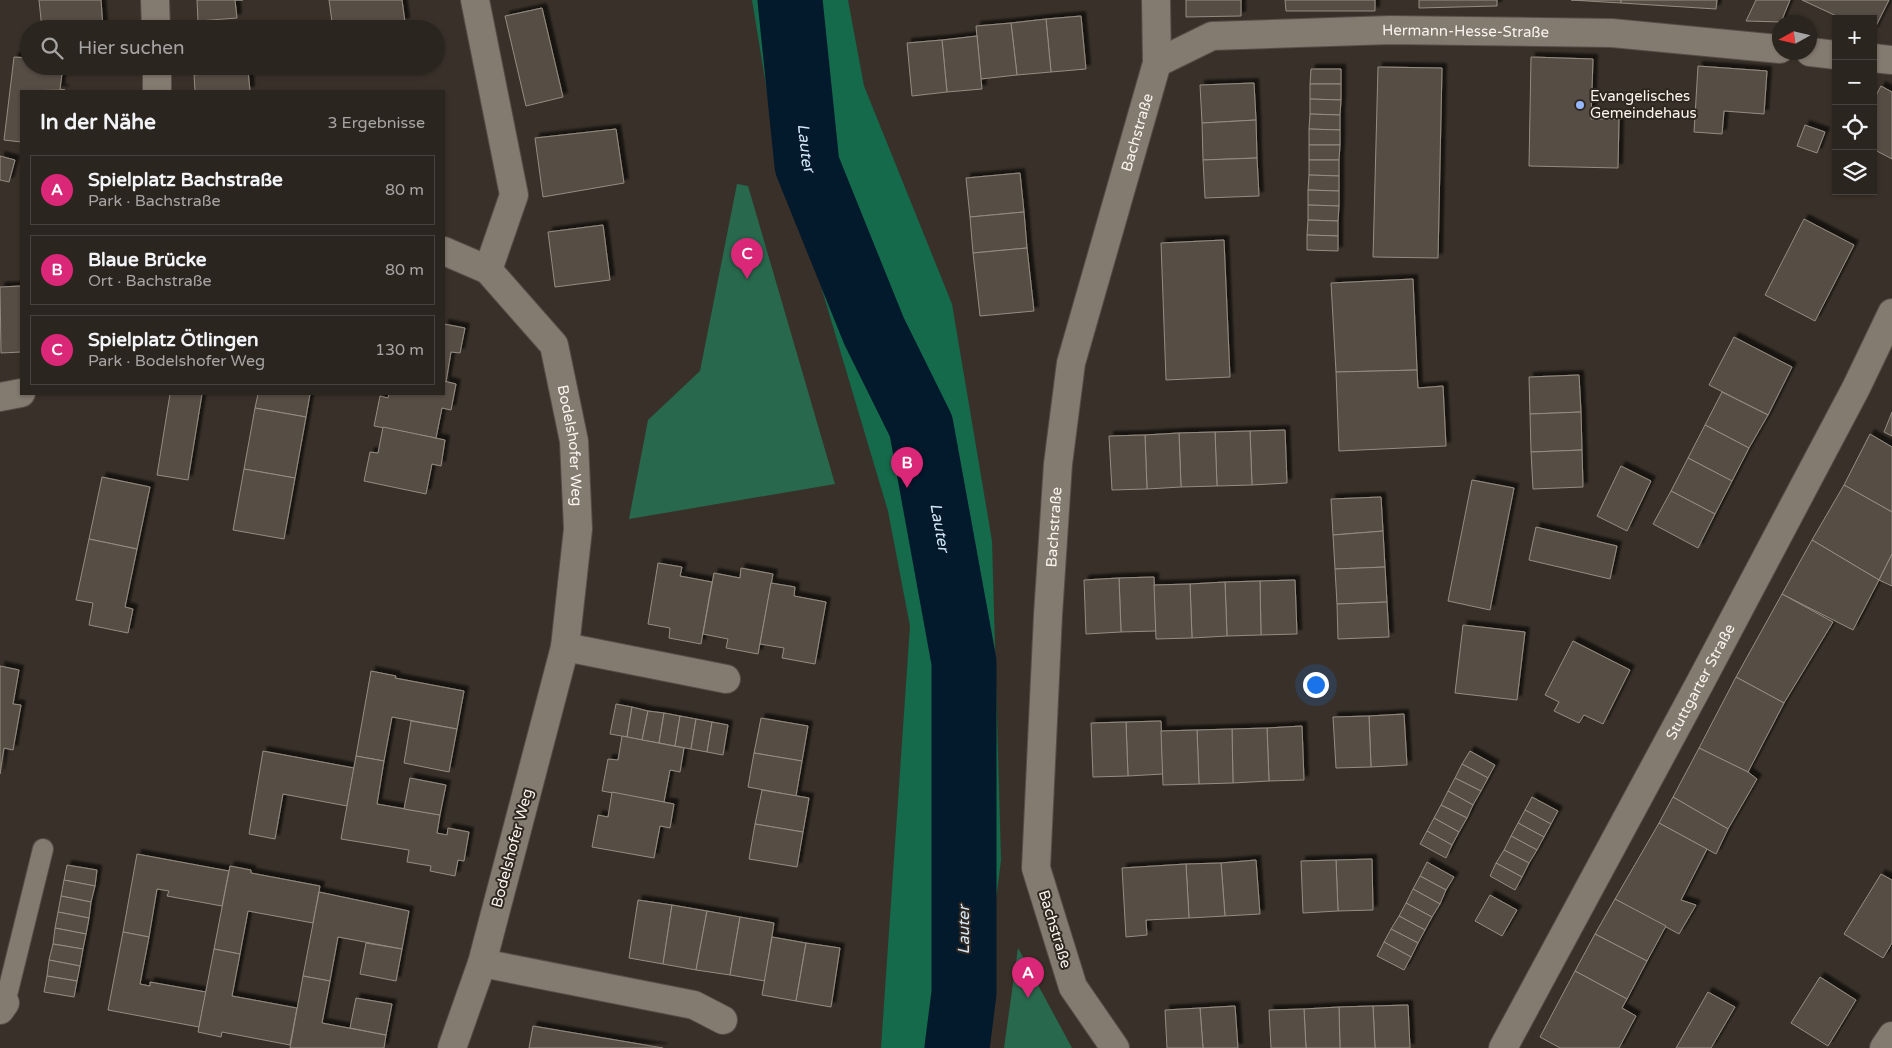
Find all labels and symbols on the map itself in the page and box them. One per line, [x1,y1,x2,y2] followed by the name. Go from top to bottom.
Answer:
[1772,15,1817,60] north arrow
[1382,21,1549,41] street label: Hermann-Hesse-Straße
[1590,87,1697,122] place label: Evangelisches Gemeindehaus
[1117,91,1157,174] street label: Bachstraße
[1574,99,1586,111] marker: Evangelisches Gemeindehaus
[793,123,820,178] water label: Lauter
[731,238,763,279] pin: C
[554,383,586,507] street label: Bodelshofer Weg
[891,447,923,488] pin: B
[1042,486,1065,568] street label: Bachstraße
[925,501,954,555] water label: Lauter
[1662,621,1739,743] street label: Stuttgarter Straße
[1303,672,1329,698] your location
[487,787,537,909] street label: Bodelshofer Weg
[1035,888,1075,970] street label: Bachstraße
[954,904,974,955] water label: Lauter
[1012,957,1044,998] pin: A

